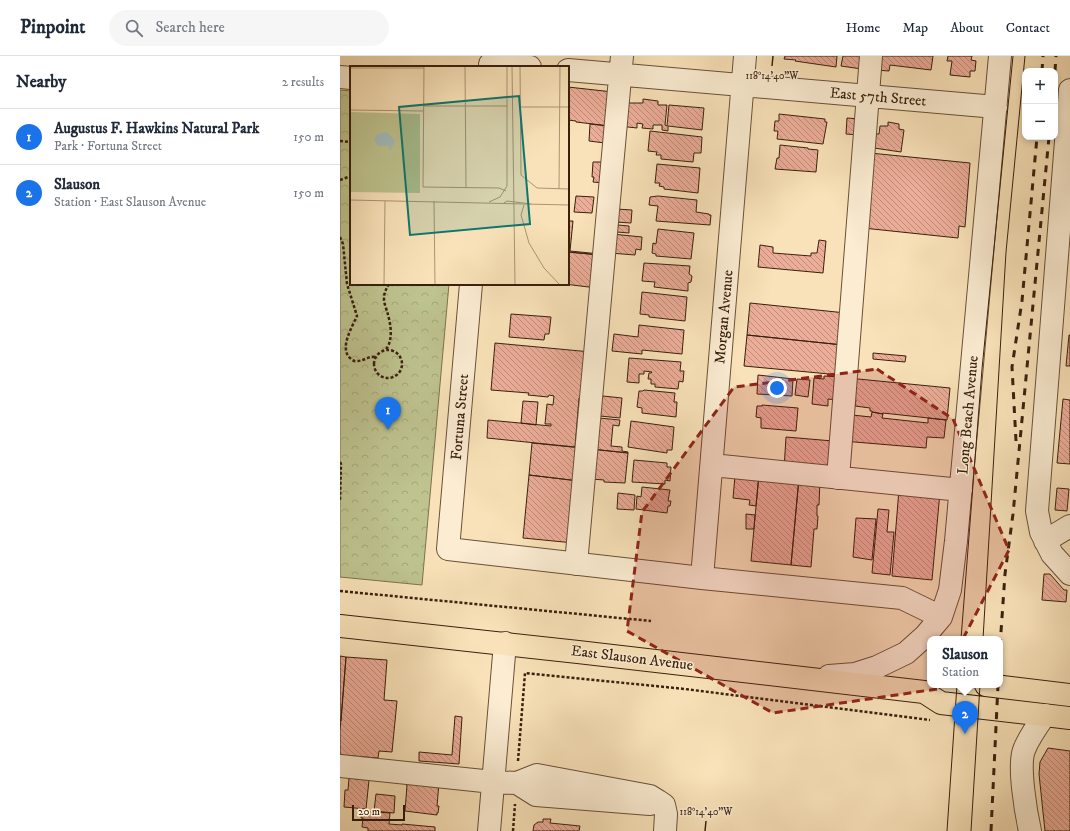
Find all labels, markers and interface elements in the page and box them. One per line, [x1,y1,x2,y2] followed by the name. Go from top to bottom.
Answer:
[109,10,389,46] search box
[20,16,85,39] text: Pinpoint
[123,17,145,39] icon: search
[155,18,225,37] text: Search here
[846,19,880,37] text: Home
[902,19,928,37] text: Map
[950,19,984,37] text: About
[1006,19,1050,37] text: Contact
[350,66,569,285] inset map
[1022,68,1058,140] map controls
[1022,68,1058,104] button: +
[746,70,799,82] text: 118°14'40"W
[16,71,66,93] text: Nearby
[282,74,324,90] text: 2 results
[829,83,927,111] street label: East 57th Street
[1022,104,1058,140] button: −
[54,119,260,138] text: Augustus F. Hawkins Natural Park
[27,129,31,145] text: 1
[293,129,324,145] text: 150 m
[54,138,162,154] text: Park · Fortuna Street
[54,175,100,194] text: Slauson
[26,185,32,201] text: 2
[293,185,324,201] text: 150 m
[54,194,206,210] text: Station · East Slauson Avenue
[710,269,738,365] street label: Morgan Avenue
[953,355,983,475] street label: Long Beach Avenue
[447,373,473,461] street label: Fortuna Street
[767,378,787,398] your location
[375,397,401,430] pin: 1
[927,636,1003,688] popup
[570,641,694,675] street label: East Slauson Avenue
[942,645,988,664] text: Slauson
[942,664,979,680] text: Station
[952,701,978,734] pin: 2
[352,803,405,822] scale bar
[358,805,380,819] text: 20 m
[680,806,733,818] text: 118°14'40"W

